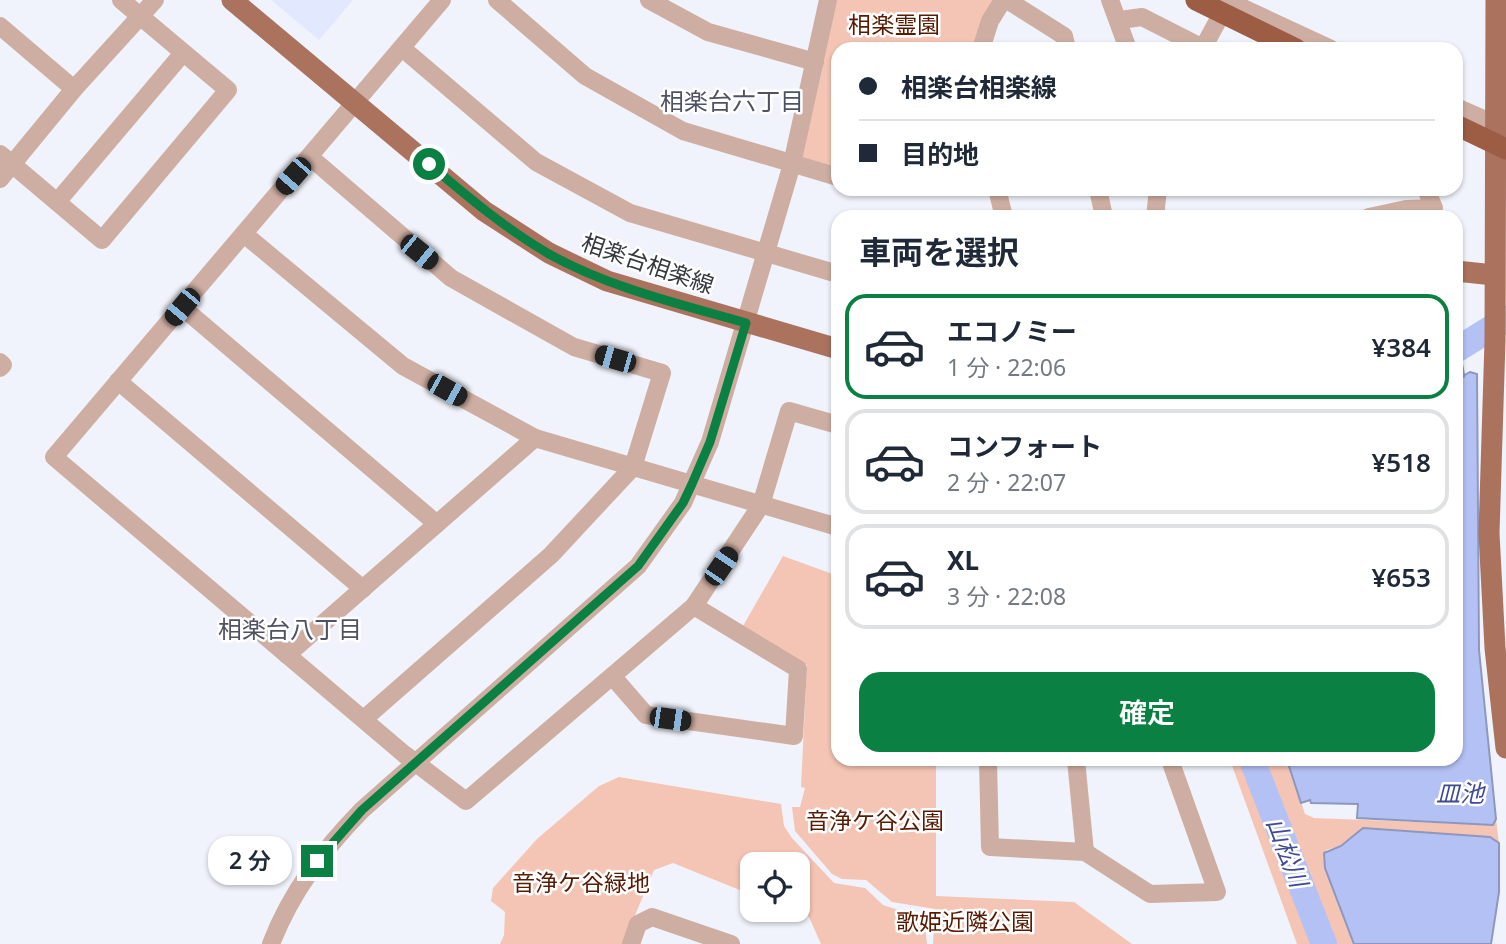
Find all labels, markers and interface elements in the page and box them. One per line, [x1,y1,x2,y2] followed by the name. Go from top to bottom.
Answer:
[848,8,940,40] park label: 相楽霊園
[901,69,1057,105] text: 相楽台相楽線
[660,84,804,117] district label: 相楽台六丁目
[901,136,979,172] text: 目的地
[413,148,445,180] route start
[272,153,315,199] car
[578,225,718,301] street label: 相楽台相楽線
[859,230,1019,273] text: 車両を選択
[397,231,442,273] car
[161,284,204,330] car
[947,313,1077,349] text: エコノミー
[863,315,926,378] icon: car
[1372,329,1431,365] text: ¥384
[592,343,639,375] car
[947,351,1066,383] text: 1 分 · 22:06
[424,371,471,409] car
[947,428,1102,464] text: コンフォート
[863,430,926,493] icon: car
[1372,444,1431,480] text: ¥518
[947,466,1066,498] text: 2 分 · 22:07
[947,542,979,578] text: XL
[701,543,742,589] car
[863,545,926,608] icon: car
[1372,559,1431,595] text: ¥653
[947,580,1066,612] text: 3 分 · 22:08
[218,612,362,645] district label: 相楽台八丁目
[859,672,1435,752] button: 確定
[648,706,693,732] car
[1436,776,1486,809] water label: 皿池
[806,804,944,836] park label: 音浄ケ谷公園
[1260,812,1317,894] water label: 山松川
[208,836,292,886] callout: 2 分
[229,844,271,876] text: 2 分
[301,845,333,877] route end
[740,852,810,922] map controls
[740,852,810,922] button: locate
[512,866,650,898] park label: 音浄ケ谷緑地
[896,905,1034,937] park label: 歌姫近隣公園

